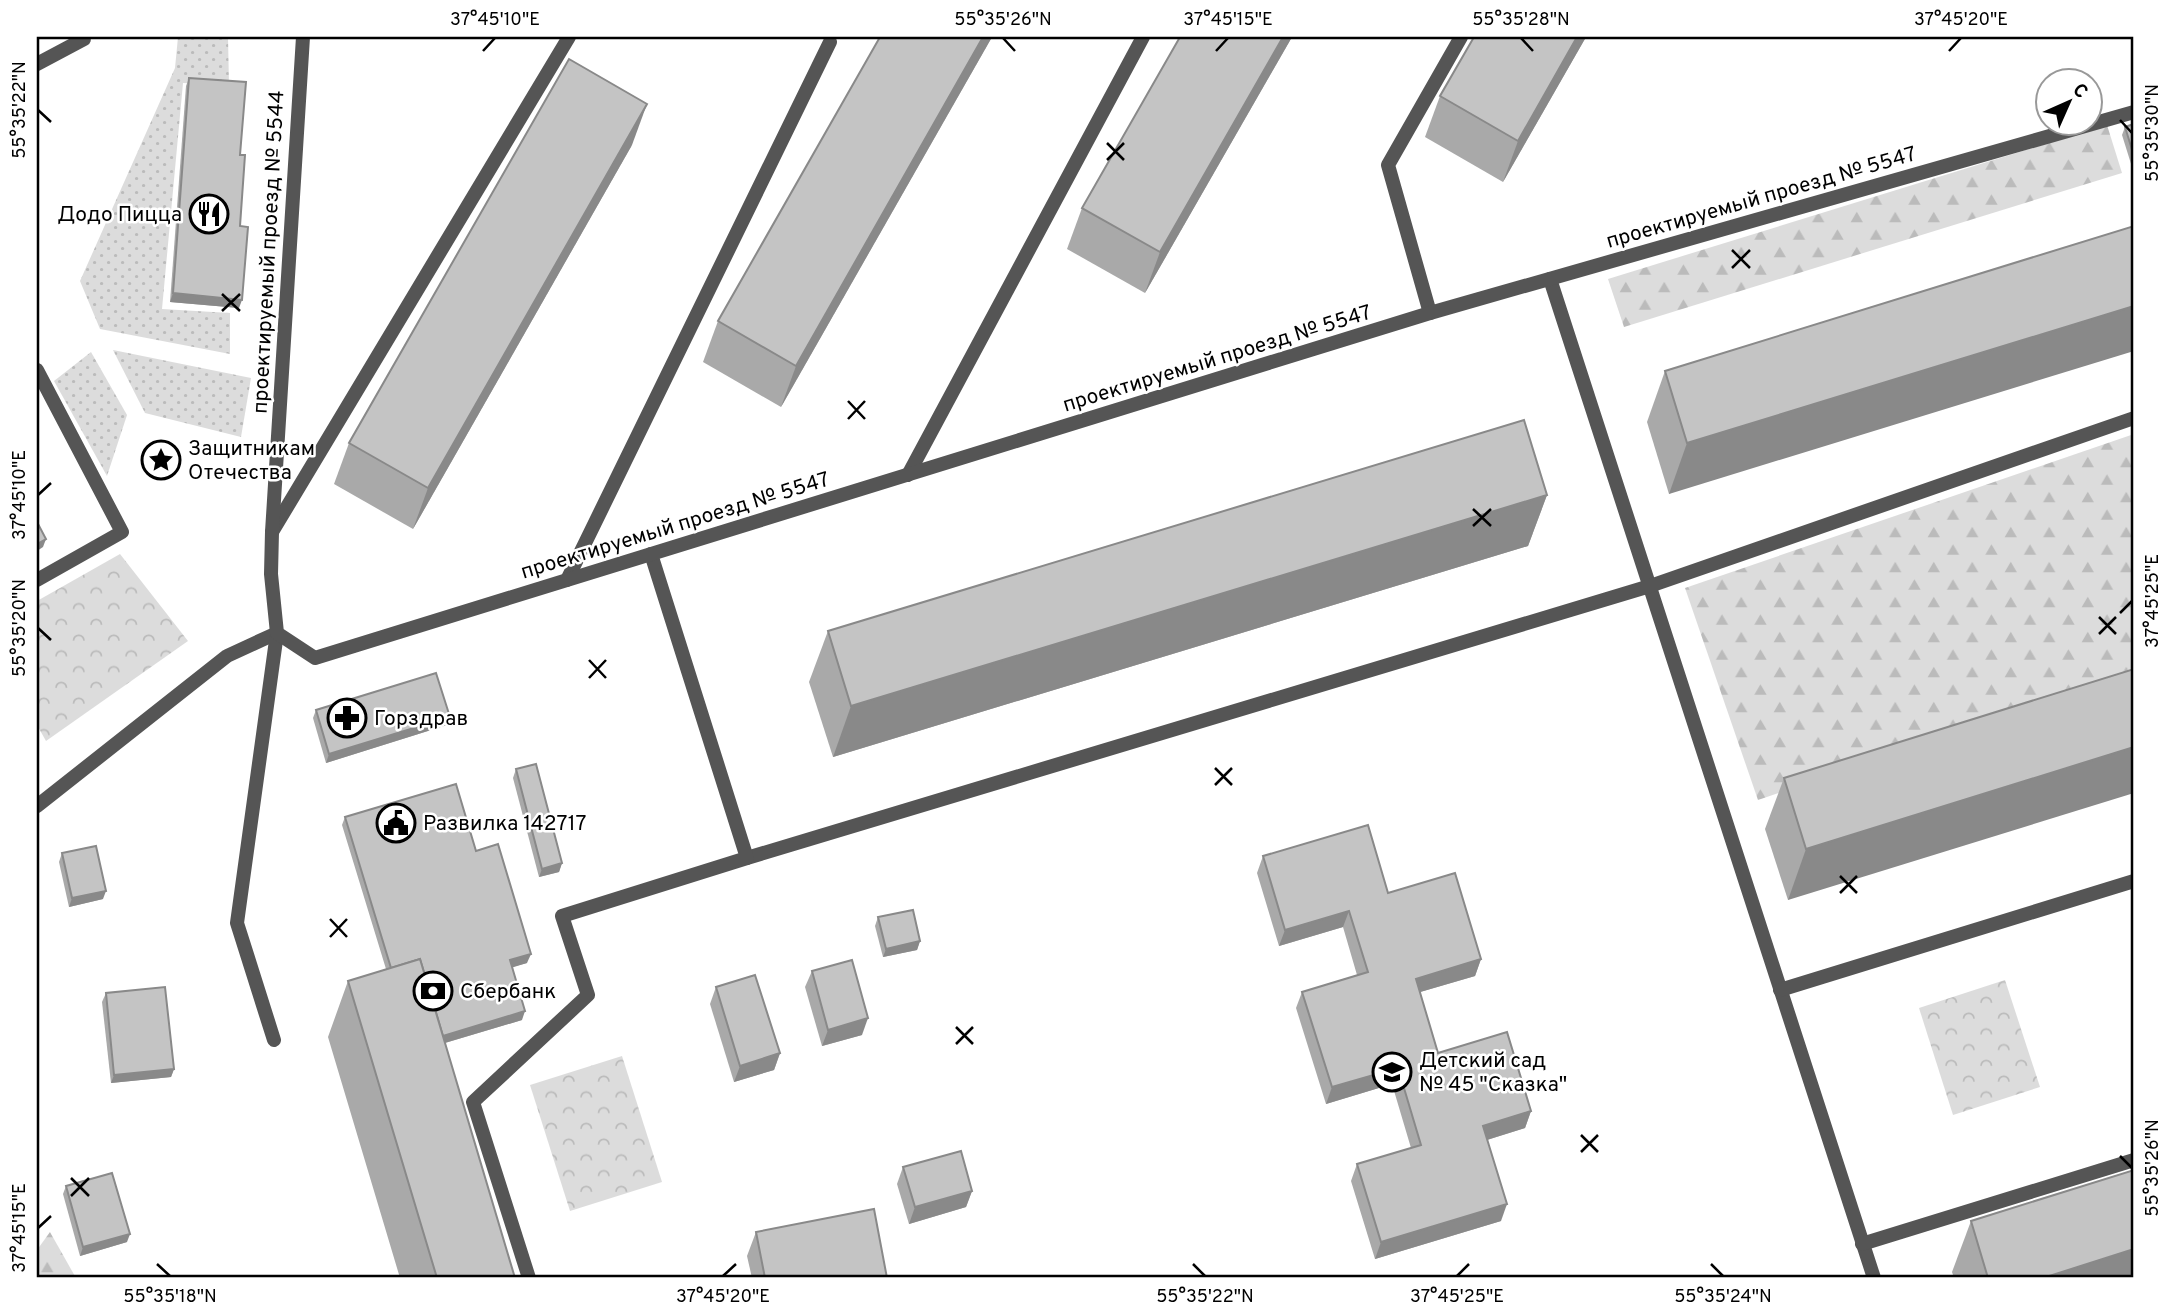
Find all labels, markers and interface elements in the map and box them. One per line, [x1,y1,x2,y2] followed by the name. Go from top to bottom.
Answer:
[450,9,540,32] text: 37°45'10"E
[954,9,1052,32] text: 55°35'26"N
[1183,9,1273,32] text: 37°45'15"E
[1472,9,1570,32] text: 55°35'28"N
[1914,9,2008,32] text: 37°45'20"E
[9,61,32,159] text: 55°35'22"N
[2035,66,2104,136] north arrow
[2067,79,2092,104] text: С
[2142,84,2165,182] text: 55°35'30"N
[248,90,291,414] street label: проектируемый проезд № 5544
[1603,141,1920,256] street label: проектируемый проезд № 5547
[188,193,230,235] restaurant icon: Додо Пицца
[57,202,182,229] place label: Додо Пицца
[1060,300,1375,419] street label: проектируемый проезд № 5547
[188,436,315,487] place label: Защитникам Отечества
[140,439,182,481] place icon: Защитникам Отечества
[9,450,32,540] text: 37°45'10"E
[518,467,833,586] street label: проектируемый проезд № 5547
[2142,554,2165,648] text: 37°45'25"E
[9,579,32,677] text: 55°35'20"N
[326,697,368,739] pharmacy icon: Горздрав
[374,706,468,733] place label: Горздрав
[375,802,417,844] public building icon: Развилка 142717
[423,811,587,838] place label: Развилка 142717
[412,970,454,1012] bank icon: Сбербанк
[460,979,556,1006] place label: Сбербанк
[1419,1048,1567,1099] place label: Детский сад № 45 "Сказка"
[1371,1051,1413,1093] school or university icon: Детский сад № 45 "Сказка"
[2142,1119,2165,1217] text: 55°35'26"N
[9,1183,32,1273] text: 37°45'15"E
[123,1286,217,1309] text: 55°35'18"N
[676,1286,770,1309] text: 37°45'20"E
[1156,1286,1254,1309] text: 55°35'22"N
[1410,1286,1504,1309] text: 37°45'25"E
[1674,1286,1772,1309] text: 55°35'24"N

